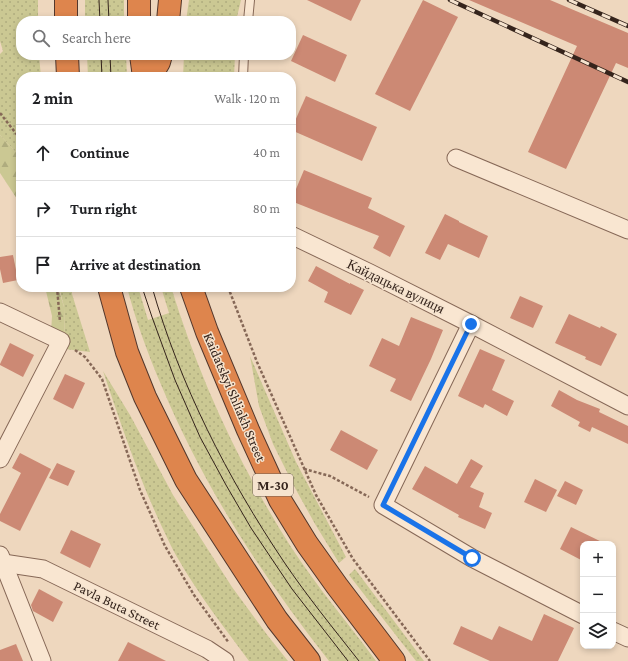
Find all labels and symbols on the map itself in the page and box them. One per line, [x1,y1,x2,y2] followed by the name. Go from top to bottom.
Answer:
[345,255,448,317] street label: Кайдацька вулиця
[462,315,480,333] route end
[201,330,270,464] street label: Kaidatskyi Shliakh Street
[253,474,293,496] road number: М-30
[463,549,481,567] route start
[71,577,163,633] street label: Pavla Buta Street

